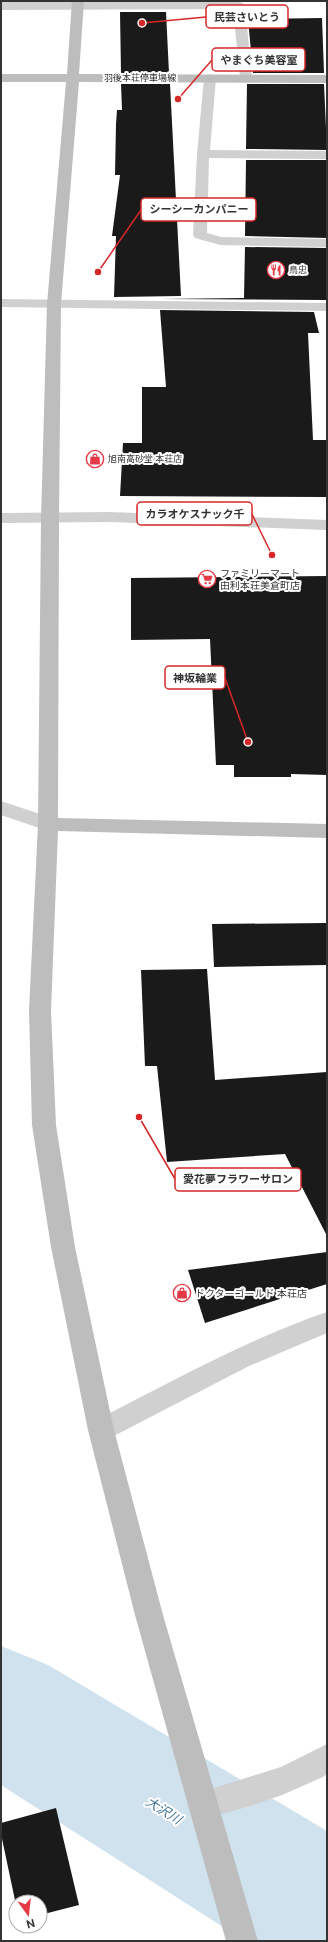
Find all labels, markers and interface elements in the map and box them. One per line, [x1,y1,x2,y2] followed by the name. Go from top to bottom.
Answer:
[206,5,288,28] callout: 民芸さいとう
[214,11,280,23] text: 民芸さいとう
[212,48,305,71] callout: やまぐち美容室
[221,54,298,66] text: やまぐち美容室
[104,72,177,83] street label: 羽後本荘停車場線
[141,198,256,221] callout: シーシーカンパニー
[150,203,248,215] text: シーシーカンパニー
[266,260,286,280] restaurant icon: 鳥忠
[289,264,307,275] place label: 鳥忠
[85,449,105,469] shop icon: 旭南高砂堂 本荘店
[108,453,182,464] place label: 旭南高砂堂 本荘店
[137,502,252,525] callout: カラオケスナック千
[146,508,245,520] text: カラオケスナック千
[220,567,300,591] place label: ファミリーマート 由利本荘美倉町店
[197,569,217,589] supermarket icon: ファミリーマート 由利本荘美倉町店
[165,666,225,689] callout: 神坂輪業
[173,672,217,684] text: 神坂輪業
[175,1168,301,1191] callout: 愛花夢フラワーサロン
[183,1173,293,1185] text: 愛花夢フラワーサロン
[172,1283,192,1303] shop icon: ドクターゴールド 本荘店
[195,1287,307,1299] place label: ドクターゴールド 本荘店
[143,1794,186,1828] water label: 大沢川
[8,1894,48,1934] north arrow
[25,1917,36,1931] text: N

